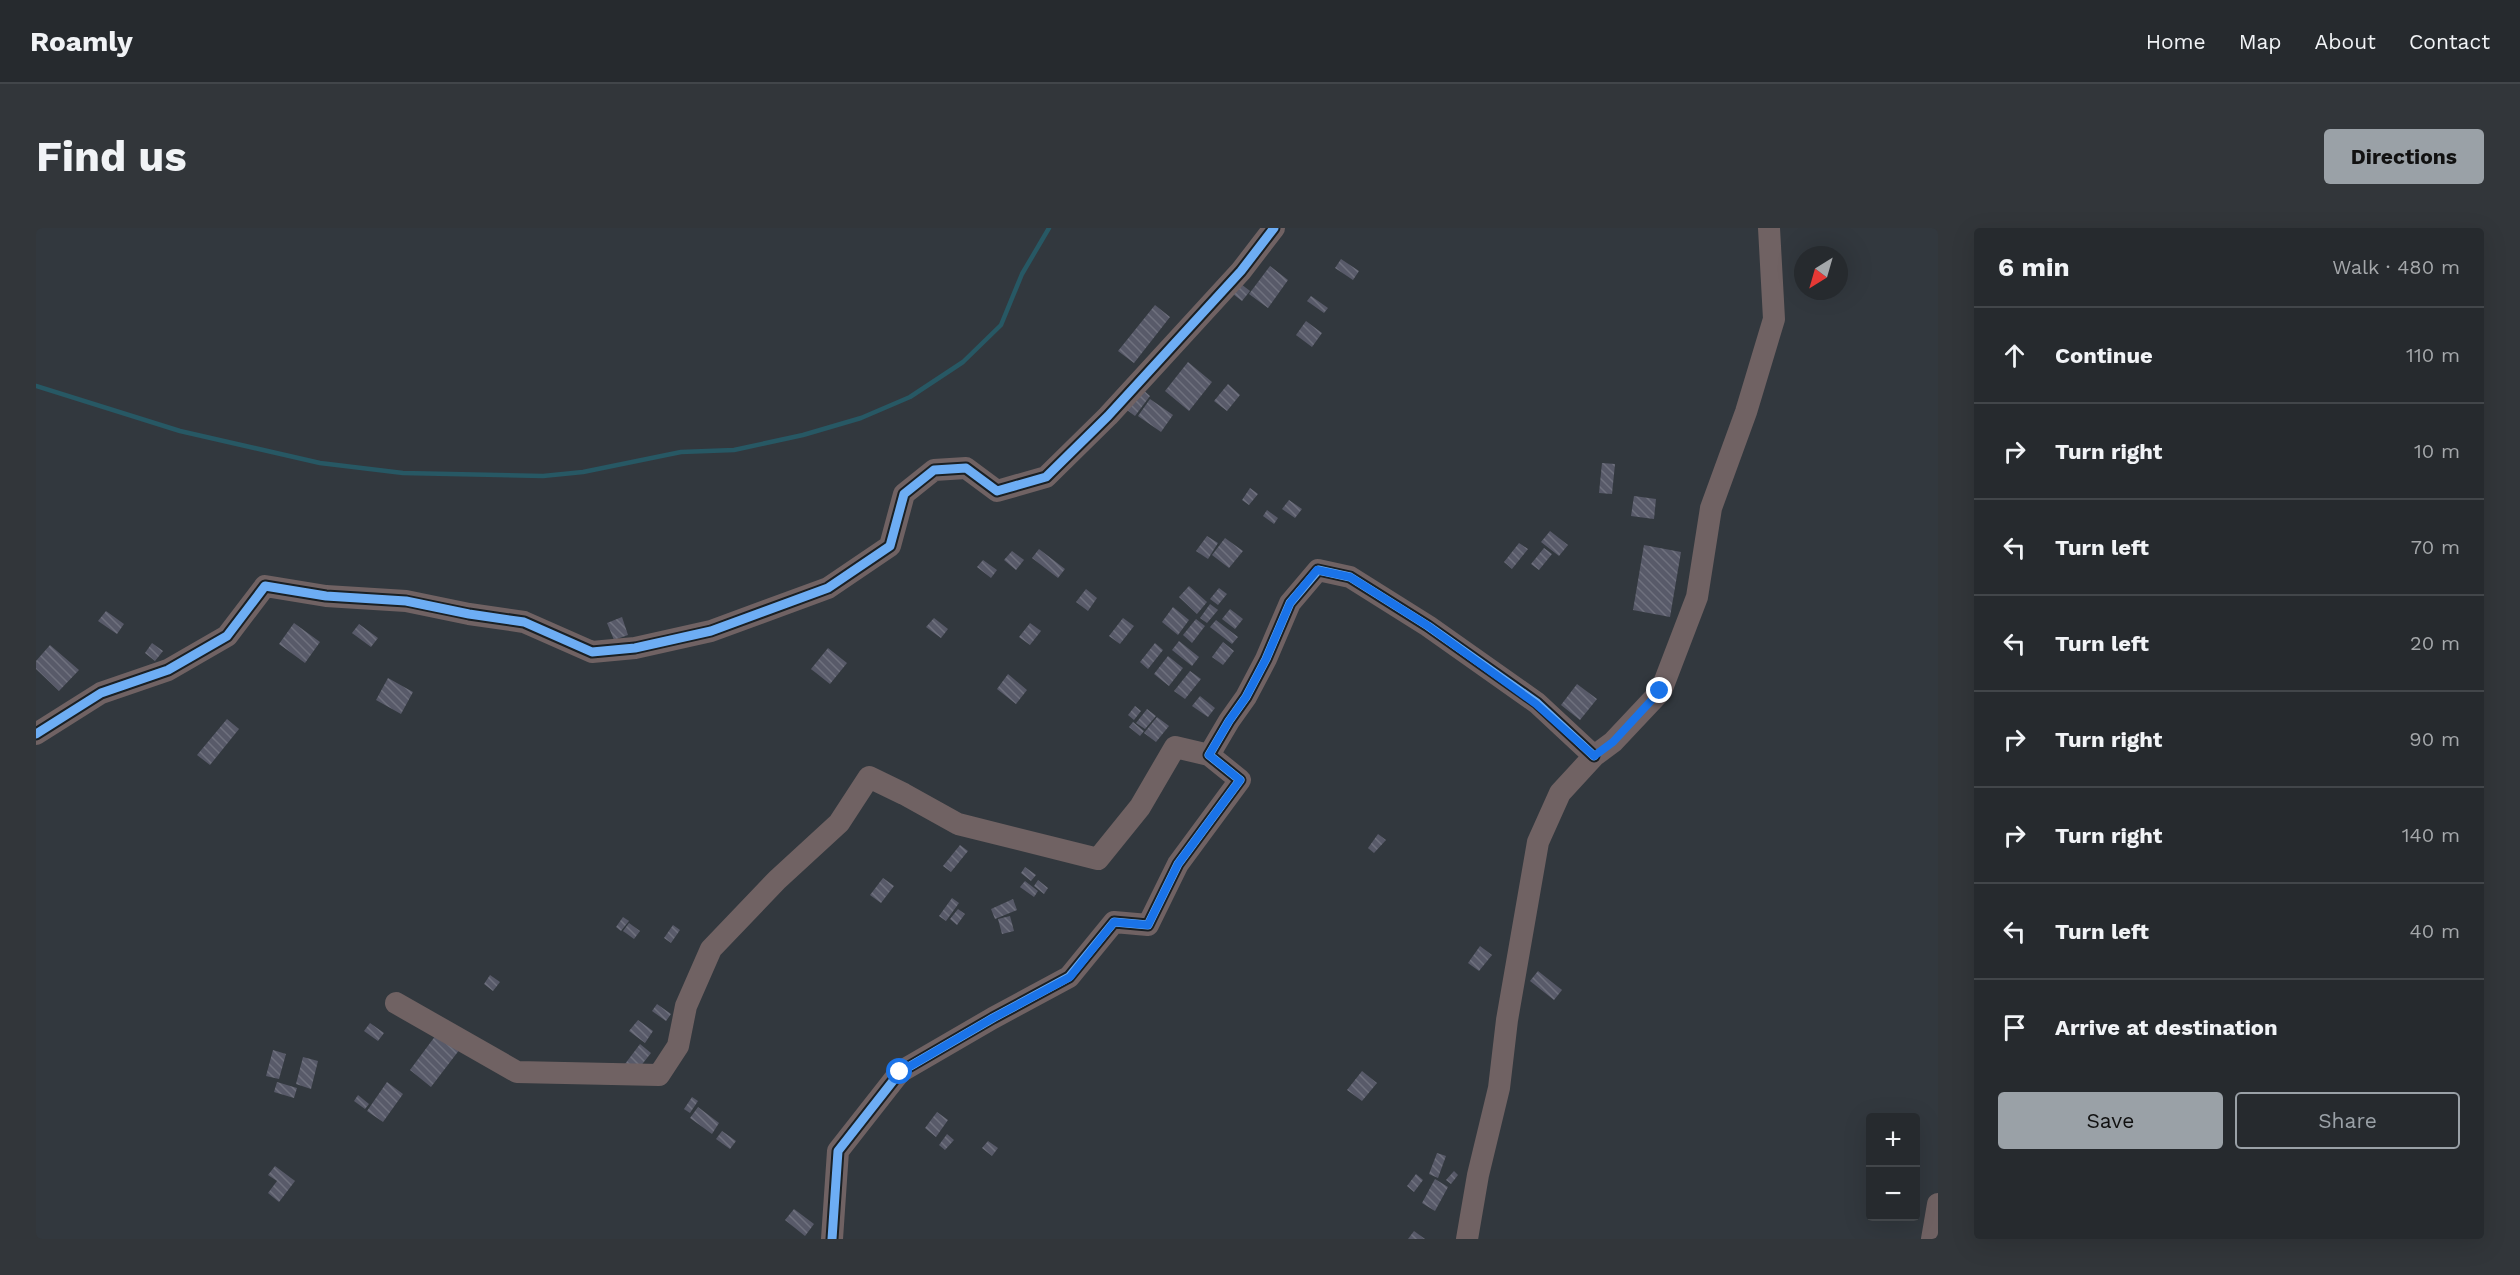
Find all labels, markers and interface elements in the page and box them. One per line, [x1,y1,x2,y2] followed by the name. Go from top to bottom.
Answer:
[30,25,133,58] text: Roamly
[2146,29,2206,54] text: Home
[2239,29,2282,54] text: Map
[2315,29,2376,54] text: About
[2409,29,2490,54] text: Contact
[2324,129,2484,184] button: Directions
[36,132,187,181] text: Find us
[1794,246,1848,300] north arrow
[1998,252,2070,282] text: 6 min
[2332,255,2460,279] text: Walk · 480 m
[1998,339,2031,372] icon: ahead
[2055,343,2153,368] text: Continue
[2406,343,2460,367] text: 110 m
[1998,435,2031,468] icon: right
[2055,439,2162,464] text: Turn right
[2414,439,2460,463] text: 10 m
[1998,531,2031,564] icon: left
[2055,535,2149,560] text: Turn left
[2411,535,2460,559] text: 70 m
[1998,627,2031,660] icon: left
[2055,631,2149,656] text: Turn left
[2410,631,2460,655] text: 20 m
[1646,677,1672,703] route end
[1998,723,2031,756] icon: right
[2055,727,2162,752] text: Turn right
[2409,727,2460,751] text: 90 m
[1998,819,2031,852] icon: right
[2055,823,2162,848] text: Turn right
[2402,823,2460,847] text: 140 m
[1998,915,2031,948] icon: left
[2055,919,2149,944] text: Turn left
[2409,919,2460,943] text: 40 m
[1998,1011,2031,1044] icon: arrive
[2055,1015,2278,1040] text: Arrive at destination
[886,1058,912,1084] route start
[1998,1092,2223,1149] button: Save
[2235,1092,2460,1149] button: Share
[1866,1113,1920,1221] map controls
[1866,1113,1920,1167] button: +
[1866,1167,1920,1221] button: −

